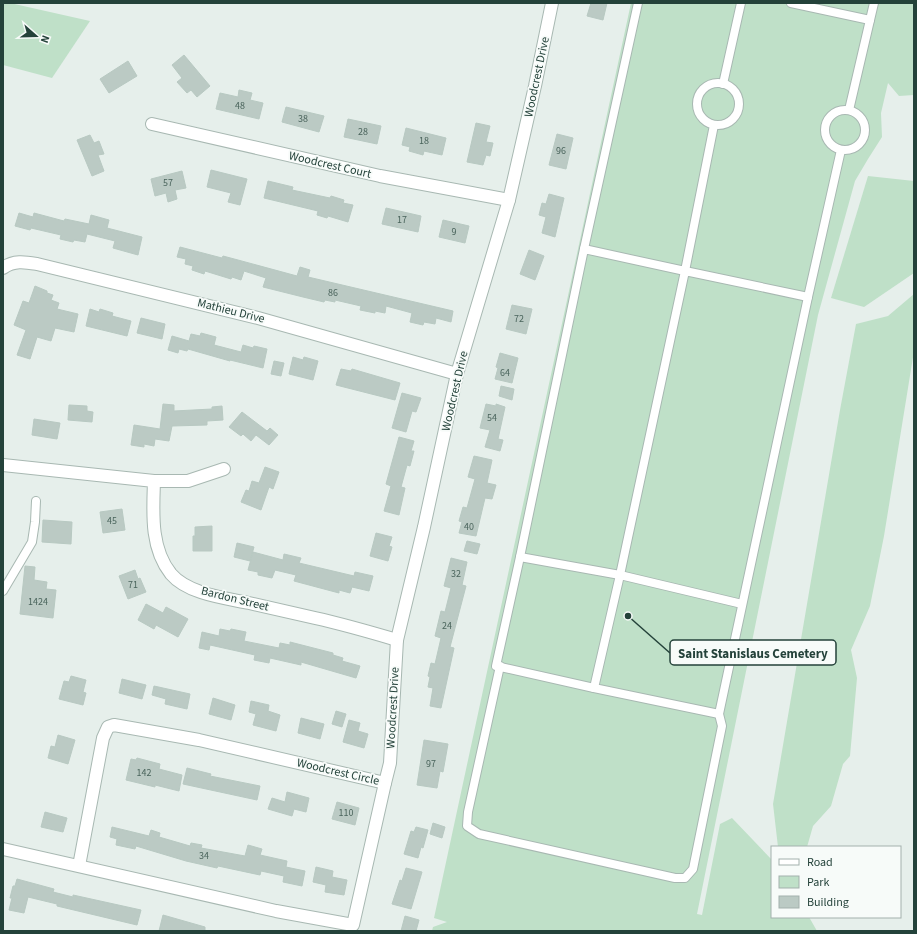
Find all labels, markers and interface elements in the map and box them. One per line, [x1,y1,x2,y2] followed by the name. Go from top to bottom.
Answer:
[16,16,56,56] north arrow
[37,33,53,45] text: N
[520,35,554,119] street label: Woodcrest Drive
[235,99,245,113] house number: 48
[298,112,308,126] house number: 38
[358,125,368,139] house number: 28
[419,134,429,148] house number: 18
[556,144,566,158] house number: 96
[287,147,373,183] street label: Woodcrest Court
[163,176,173,190] house number: 57
[397,213,407,227] house number: 17
[452,225,457,239] house number: 9
[328,286,338,300] house number: 86
[195,294,267,328] street label: Mathieu Drive
[514,312,524,326] house number: 72
[438,349,472,433] street label: Woodcrest Drive
[500,366,510,380] house number: 64
[487,411,497,425] house number: 54
[107,514,117,528] house number: 45
[464,520,474,534] house number: 40
[451,567,461,581] house number: 32
[128,578,138,592] house number: 71
[199,582,271,616] street label: Bardon Street
[28,595,48,609] house number: 1424
[442,619,452,633] house number: 24
[670,640,836,665] callout: Saint Stanislaus Cemetery
[678,645,828,663] text: Saint Stanislaus Cemetery
[382,667,404,749] street label: Woodcrest Drive
[295,754,381,790] street label: Woodcrest Circle
[426,757,436,771] house number: 97
[137,766,151,780] house number: 142
[339,806,353,820] house number: 110
[771,846,901,918] legend
[199,849,209,863] house number: 34
[807,854,833,871] text: Road
[807,874,829,891] text: Park
[807,894,849,911] text: Building

